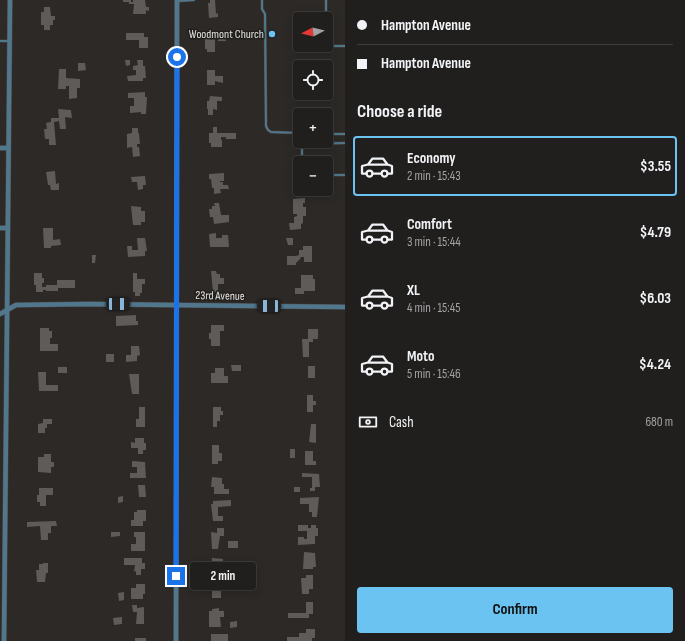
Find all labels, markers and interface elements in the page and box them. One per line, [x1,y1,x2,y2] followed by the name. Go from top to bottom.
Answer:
[293,12,333,52] north arrow
[293,12,333,196] map controls
[381,16,471,35] text: Hampton Avenue
[189,27,264,42] place label: Woodmont Church
[267,29,277,39] marker: Woodmont Church
[168,48,186,66] route start
[381,54,471,73] text: Hampton Avenue
[293,60,333,100] button: locate
[357,101,442,122] text: Choose a ride
[293,108,333,148] button: +
[359,148,395,184] icon: car
[407,149,456,168] text: Economy
[293,156,333,196] button: −
[640,157,671,176] text: $3.55
[407,168,461,184] text: 2 min · 15:43
[359,214,395,250] icon: car
[407,215,452,234] text: Comfort
[640,223,671,242] text: $4.79
[407,234,461,250] text: 3 min · 15:44
[359,280,395,316] icon: car
[407,281,420,300] text: XL
[195,288,245,304] street label: 23rd Avenue
[640,289,671,308] text: $6.03
[106,298,130,310] car
[257,300,281,312] car
[407,300,460,316] text: 4 min · 15:45
[359,346,395,382] icon: car
[407,347,434,366] text: Moto
[639,355,671,374] text: $4.24
[407,366,461,382] text: 5 min · 15:46
[357,411,379,433] icon: cash
[389,413,414,432] text: Cash
[645,414,673,430] text: 680 m
[190,562,256,590] callout: 2 min
[167,567,185,585] route end
[211,568,235,584] text: 2 min
[357,587,673,633] button: Confirm

